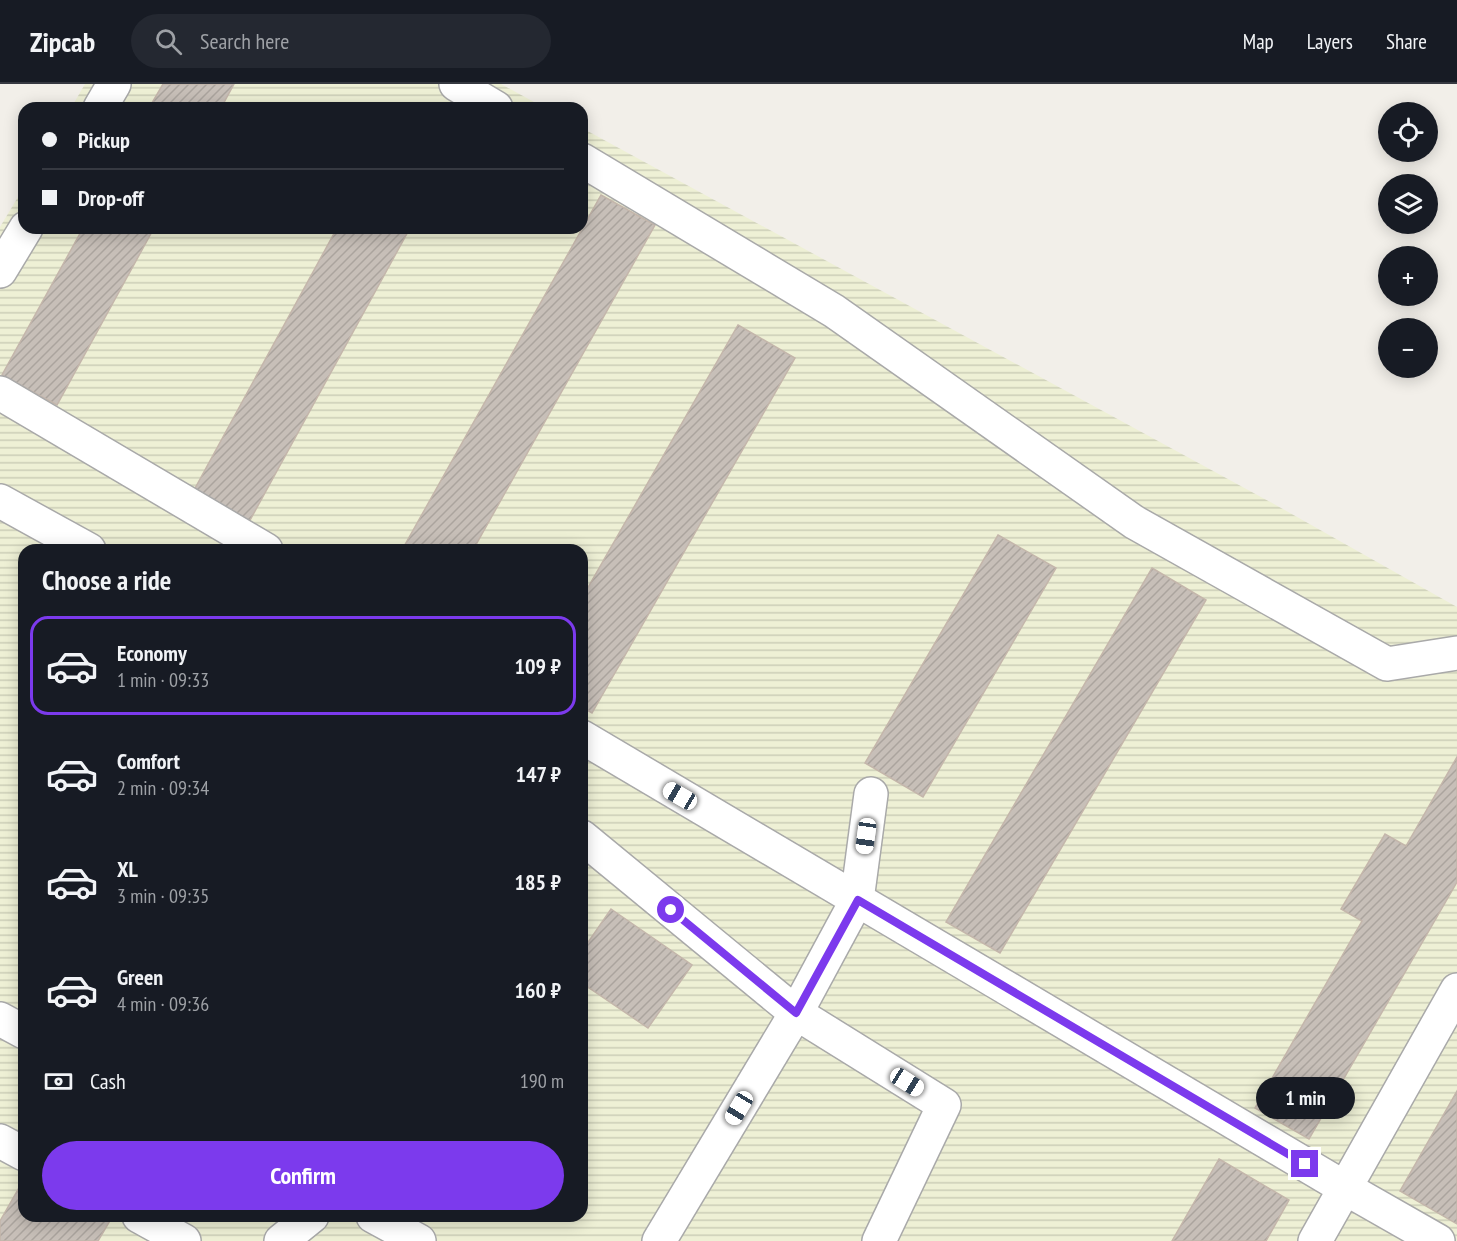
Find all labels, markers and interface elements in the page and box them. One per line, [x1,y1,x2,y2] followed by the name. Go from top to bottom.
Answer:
[131,14,551,68] search box
[30,23,95,60] text: Zipcab
[152,25,185,58] icon: search
[200,27,289,55] text: Search here
[1243,28,1274,55] text: Map
[1307,28,1353,55] text: Layers
[1386,28,1427,55] text: Share
[1378,102,1438,378] map controls
[1378,102,1438,162] button: locate
[78,126,130,154] text: Pickup
[1378,174,1438,234] button: layers
[78,184,144,212] text: Drop-off
[1378,246,1438,306] button: +
[1378,318,1438,378] button: −
[42,563,171,597] text: Choose a ride
[45,639,99,693] icon: car
[117,639,187,667] text: Economy
[514,652,561,680] text: 109 ₽
[117,667,209,693] text: 1 min · 09:33
[45,747,99,801] icon: car
[117,747,180,775] text: Comfort
[515,760,561,788] text: 147 ₽
[117,775,209,801] text: 2 min · 09:34
[660,779,700,813] car
[855,817,877,855] car
[45,855,99,909] icon: car
[117,855,138,883] text: XL
[514,868,561,896] text: 185 ₽
[117,883,209,909] text: 3 min · 09:35
[657,896,684,923] route start
[45,963,99,1017] icon: car
[117,963,163,991] text: Green
[514,976,561,1004] text: 160 ₽
[117,991,209,1017] text: 4 min · 09:36
[42,1065,75,1098] icon: cash
[887,1065,927,1099] car
[90,1067,126,1095] text: Cash
[520,1068,564,1094] text: 190 m
[1256,1077,1354,1119] callout: 1 min
[1285,1085,1326,1111] text: 1 min
[722,1088,756,1128] car
[42,1141,564,1210] button: Confirm
[1291,1150,1318,1177] route end

